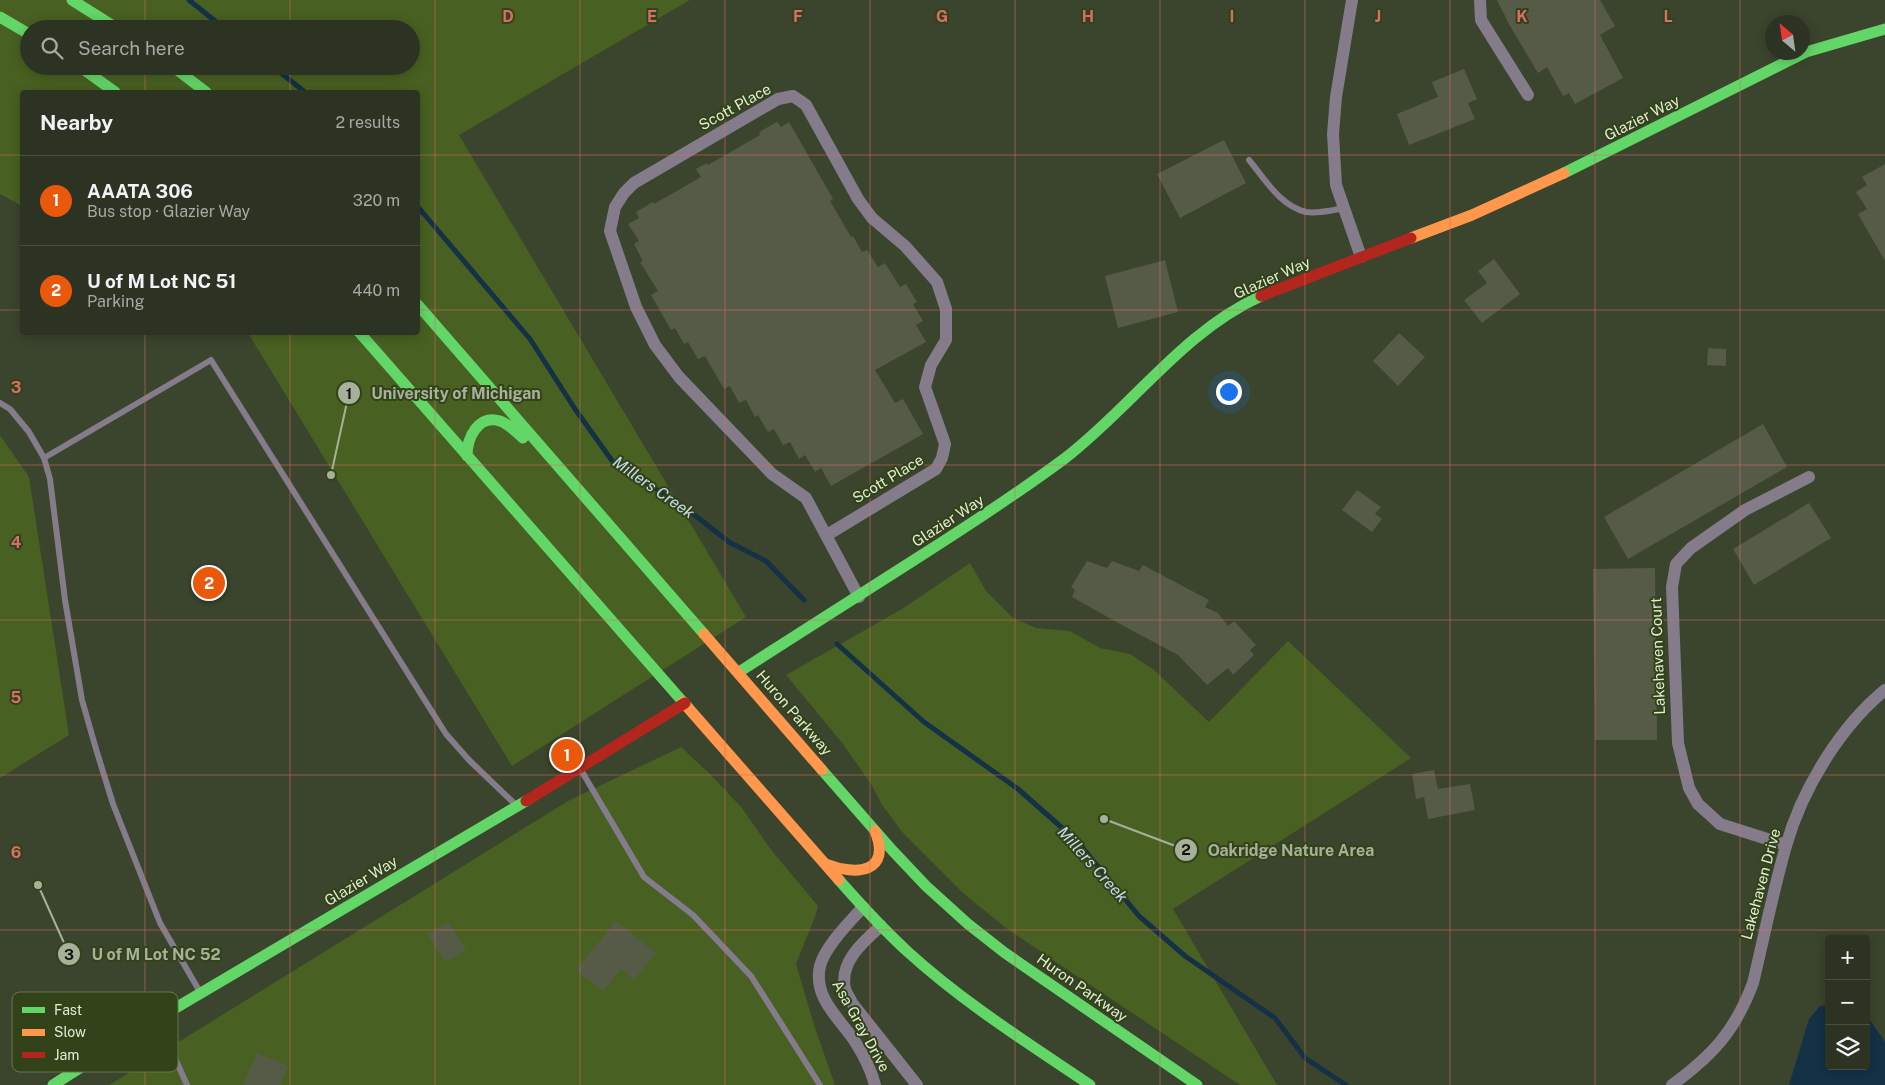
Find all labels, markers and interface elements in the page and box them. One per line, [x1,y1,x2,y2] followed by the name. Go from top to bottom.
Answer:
[502,7,514,26] text: D
[647,7,657,26] text: E
[793,7,803,26] text: F
[936,7,948,26] text: G
[1082,7,1094,26] text: H
[1230,7,1234,26] text: I
[1375,7,1381,26] text: J
[1516,7,1528,26] text: K
[1663,7,1673,26] text: L
[1765,15,1810,60] north arrow
[20,20,420,75] search box
[38,34,66,62] icon: search
[78,37,185,59] text: Search here
[696,80,774,133] street label: Scott Place
[1601,91,1682,144] street label: Glazier Way
[40,110,113,135] text: Nearby
[335,113,400,132] text: 2 results
[87,180,193,202] text: AAATA 306
[53,191,59,210] text: 1
[353,191,400,210] text: 320 m
[87,202,250,221] text: Bus stop · Glazier Way
[1231,253,1313,302] street label: Glazier Way
[87,270,236,292] text: U of M Lot NC 51
[51,281,61,300] text: 2
[352,281,400,300] text: 440 m
[87,292,144,311] text: Parking
[11,378,21,397] text: 3
[336,378,551,409] callout: University of Michigan
[1216,379,1242,405] your location
[371,384,541,403] text: University of Michigan
[346,385,352,402] text: 1
[849,451,926,506] street label: Scott Place
[609,452,699,523] water label: Millers Creek
[909,491,987,550] street label: Glazier Way
[11,533,22,552] text: 4
[193,564,225,602] pin: 2
[1647,597,1668,715] street label: Lakehaven Court
[753,667,836,758] street label: Huron Parkway
[11,688,22,707] text: 5
[551,736,583,774] pin: 1
[1054,822,1132,906] water label: Millers Creek
[1738,827,1783,941] street label: Lakehaven Drive
[1173,835,1385,866] callout: Oakridge Nature Area
[1181,841,1191,858] text: 2
[1208,841,1374,860] text: Oakridge Nature Area
[11,843,21,862] text: 6
[321,852,400,909] street label: Glazier Way
[1825,935,1870,1070] map controls
[1825,935,1870,980] button: +
[56,939,231,970] callout: U of M Lot NC 52
[91,945,221,964] text: U of M Lot NC 52
[64,946,74,963] text: 3
[1034,950,1131,1025] street label: Huron Parkway
[829,977,894,1075] street label: Asa Gray Drive
[1825,980,1870,1025] button: −
[12,992,178,1072] legend
[54,1002,82,1018] text: Fast
[54,1024,86,1040] text: Slow
[1825,1025,1870,1070] button: layers
[54,1047,79,1063] text: Jam

